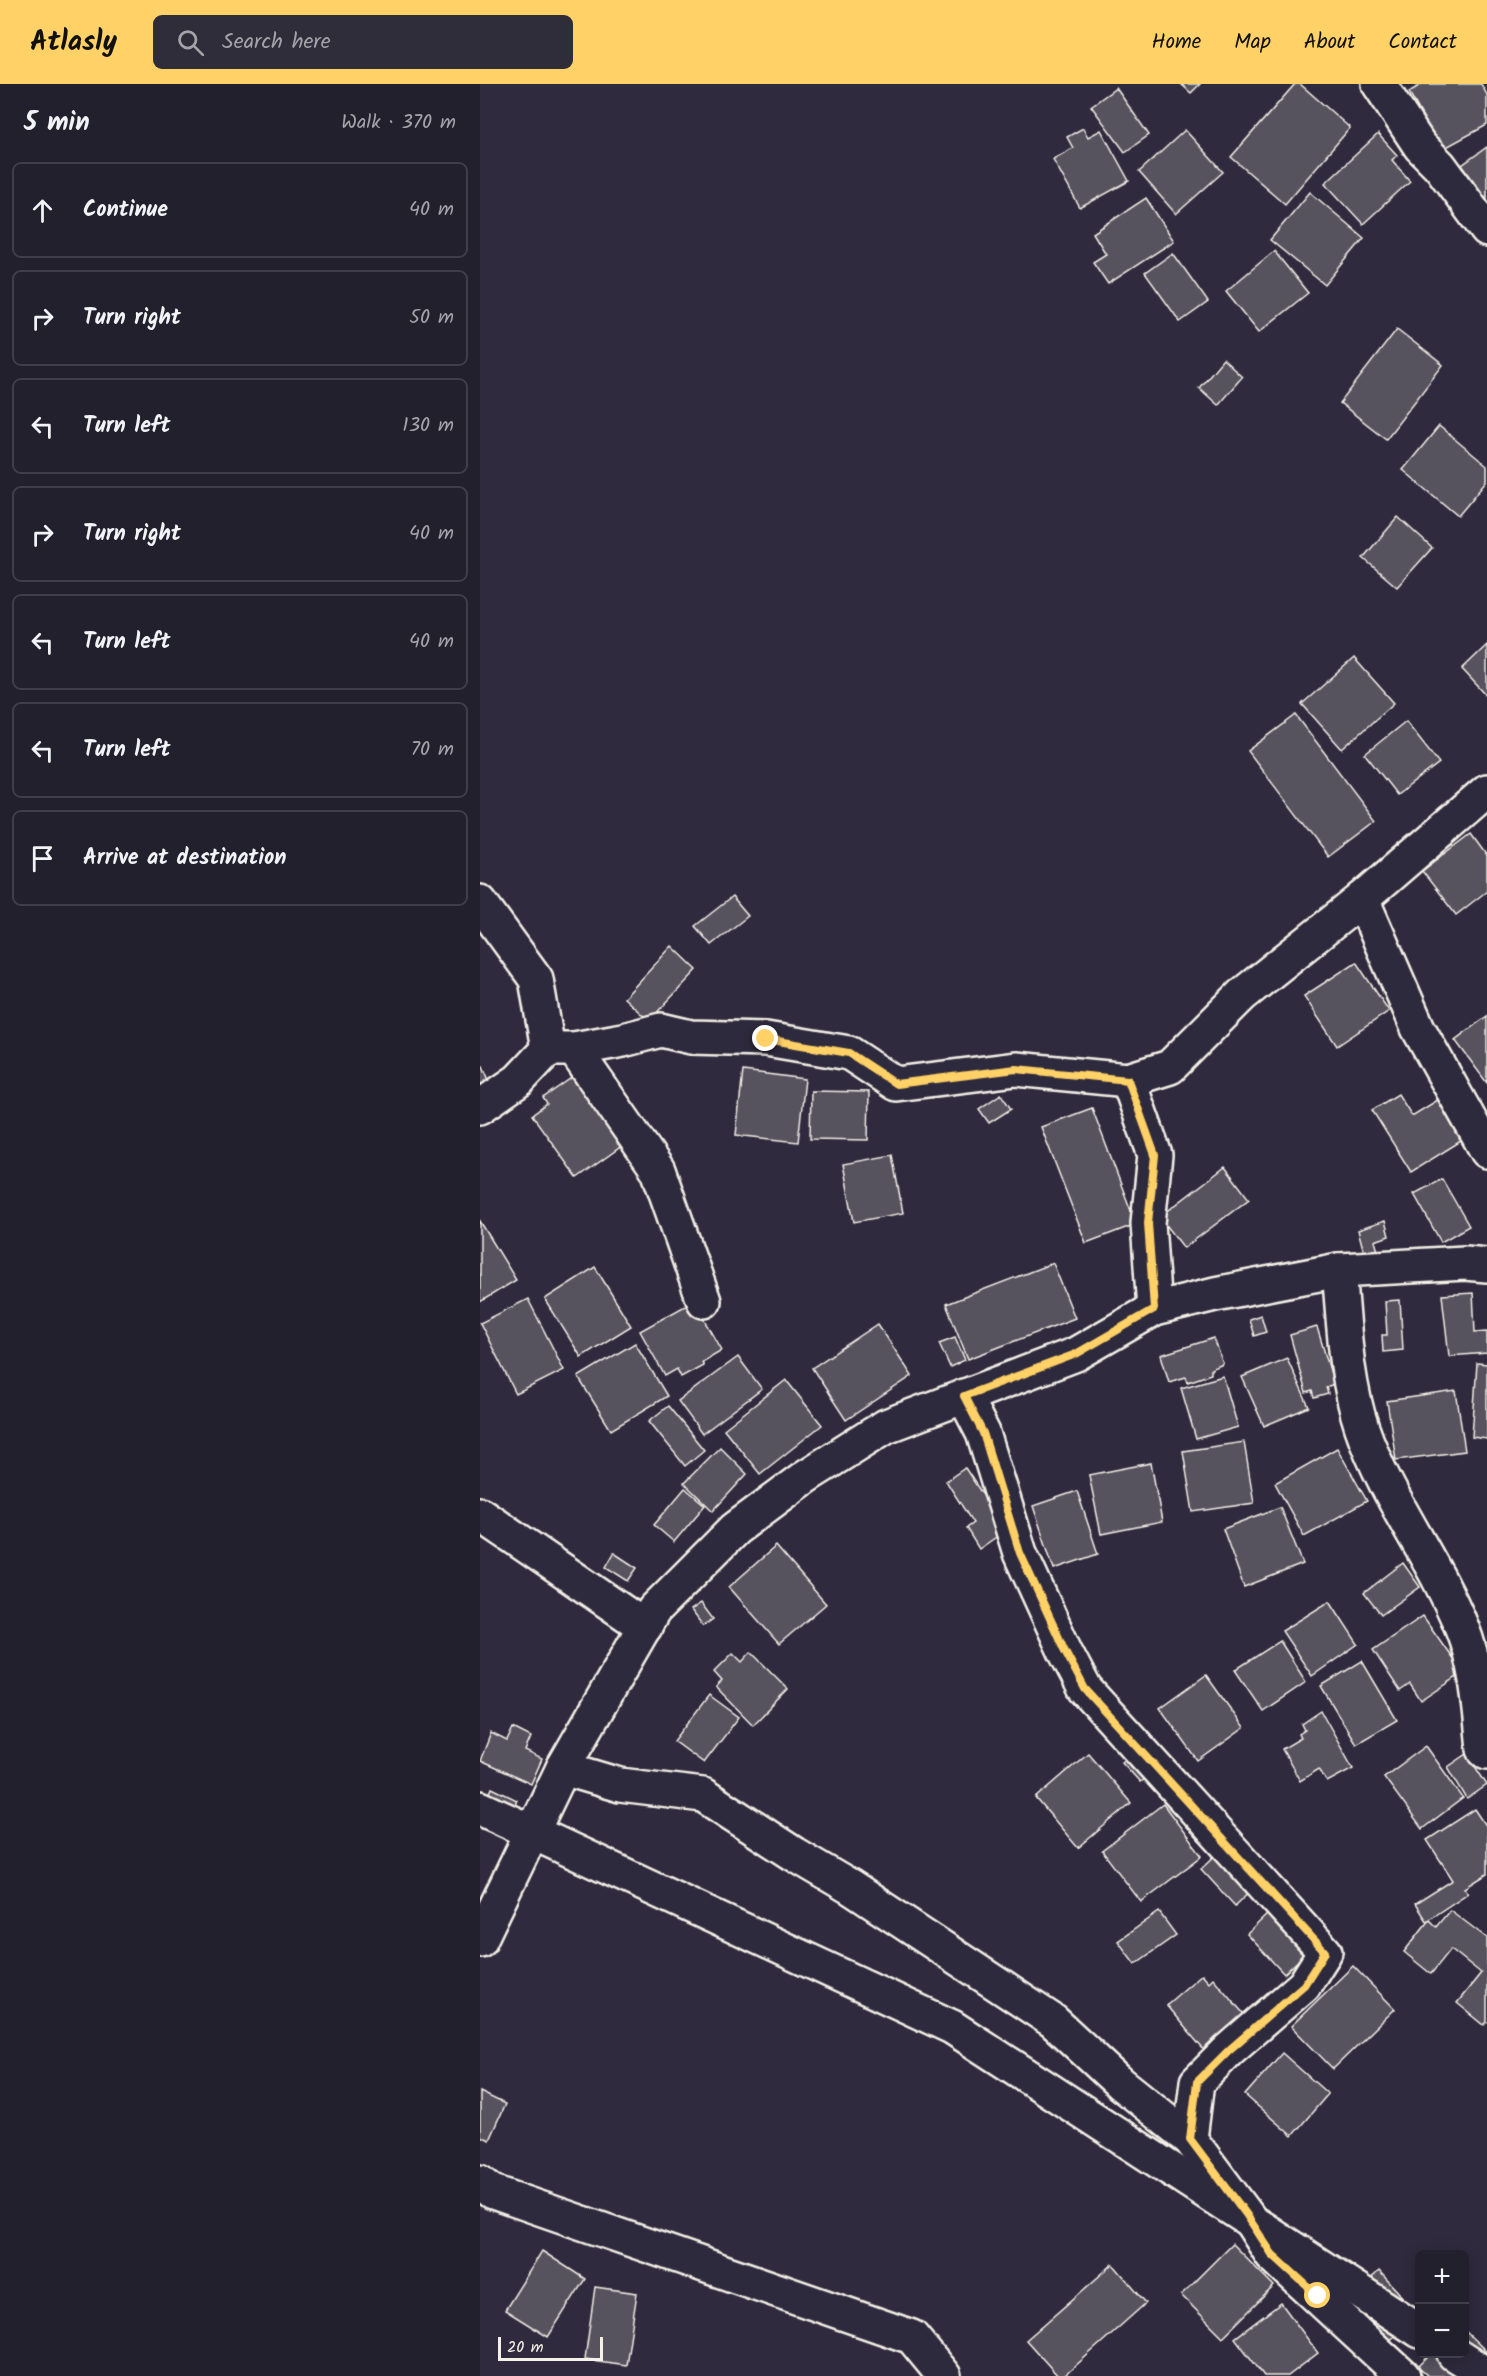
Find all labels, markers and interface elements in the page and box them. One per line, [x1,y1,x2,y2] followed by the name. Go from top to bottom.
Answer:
[153,15,573,69] search box
[30,20,117,65] text: Atlasly
[222,25,331,60] text: Search here
[174,26,207,59] icon: search
[1152,26,1201,59] text: Home
[1234,26,1271,59] text: Map
[1304,26,1355,59] text: About
[1388,26,1457,59] text: Contact
[24,102,90,144] text: 5 min
[341,107,456,139] text: Walk · 370 m
[83,193,168,228] text: Continue
[26,194,59,227] icon: ahead
[409,194,454,226] text: 40 m
[83,301,181,336] text: Turn right
[26,302,59,335] icon: right
[409,302,454,334] text: 50 m
[83,409,170,444] text: Turn left
[26,410,59,443] icon: left
[402,410,454,442] text: 130 m
[83,517,181,552] text: Turn right
[26,518,59,551] icon: right
[409,518,454,550] text: 40 m
[83,625,170,660] text: Turn left
[26,626,59,659] icon: left
[409,626,454,658] text: 40 m
[83,733,170,768] text: Turn left
[26,734,59,767] icon: left
[411,734,454,766] text: 70 m
[83,841,286,876] text: Arrive at destination
[26,842,59,875] icon: arrive
[752,1025,778,1051] route end
[1415,2250,1469,2358] map controls
[1415,2250,1469,2304] button: +
[1304,2282,1330,2308] route start
[1415,2304,1469,2358] button: −
[498,2334,603,2362] scale bar
[507,2335,543,2360] text: 20 m

